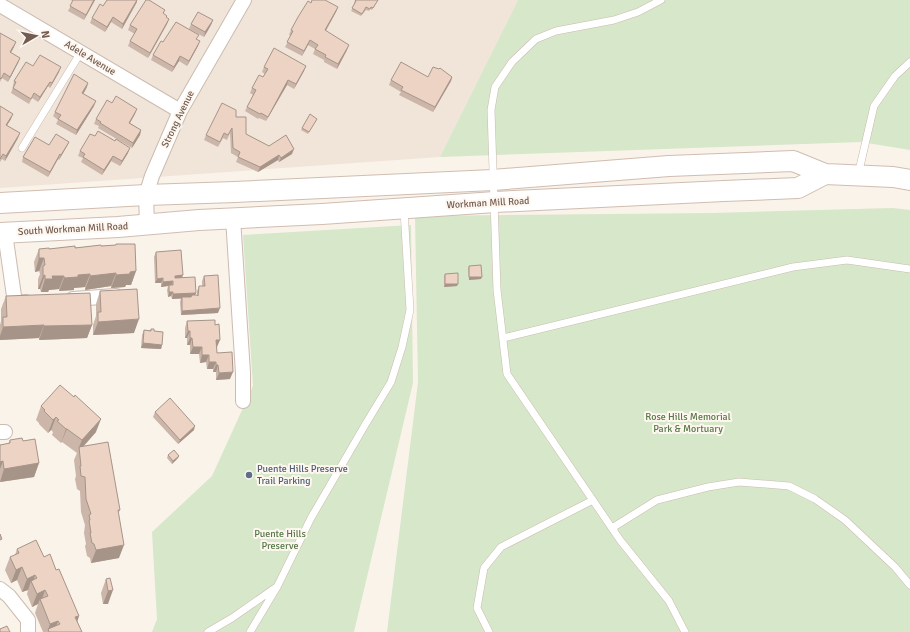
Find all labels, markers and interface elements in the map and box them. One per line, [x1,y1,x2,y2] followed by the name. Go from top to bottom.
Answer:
[16,16,56,56] north arrow
[38,30,52,39] text: N
[62,38,118,78] street label: Adele Avenue
[159,89,197,149] street label: Strong Avenue
[446,195,530,211] street label: Workman Mill Road
[18,220,128,238] street label: South Workman Mill Road
[645,411,731,435] park label: Rose Hills Memorial Park & Mortuary
[257,463,348,487] place label: Puente Hills Preserve Trail Parking
[244,470,254,480] marker: Puente Hills Preserve Trail Parking
[254,528,306,552] park label: Puente Hills Preserve

